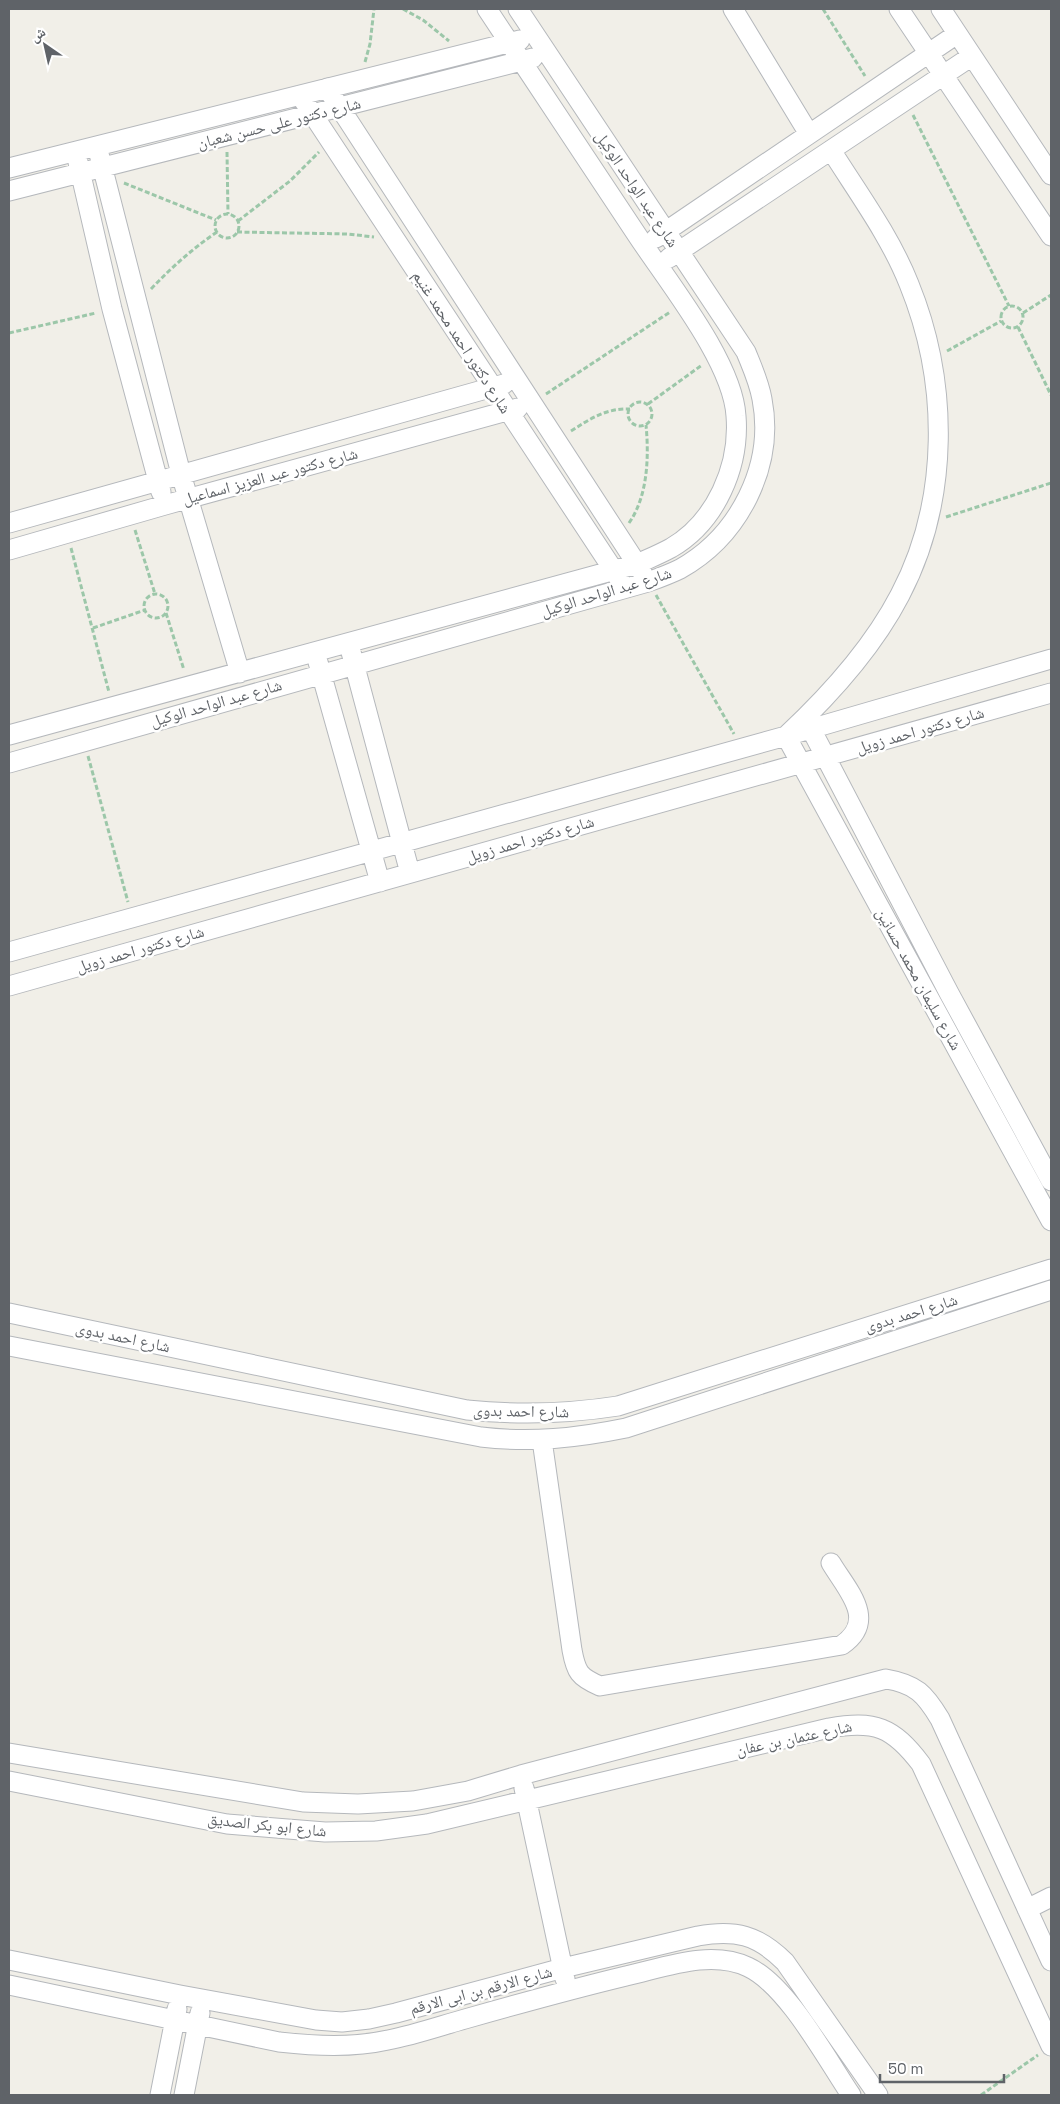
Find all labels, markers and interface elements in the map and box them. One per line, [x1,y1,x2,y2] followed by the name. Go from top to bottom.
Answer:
[20,20,70,70] north arrow
[27,23,49,46] text: ش
[195,92,363,154] street label: شارع دكتور على حسن شعبان
[590,127,684,251] street label: شارع عبد الواحد الوكيل
[408,266,516,418] street label: شارع دكتور احمد محمد غنيم
[180,443,360,509] street label: شارع دكتور عبد العزيز اسماعيل
[538,562,674,622] street label: شارع عبد الواحد الوكيل
[148,674,284,732] street label: شارع عبد الواحد الوكيل
[854,702,986,758] street label: شارع دكتور احمد زويل
[464,811,596,867] street label: شارع دكتور احمد زويل
[871,904,967,1054] street label: شارع سليمان محمد حسانين
[74,921,206,977] street label: شارع دكتور احمد زويل
[862,1289,960,1337] street label: شارع احمد بدوى
[74,1317,172,1357] street label: شارع احمد بدوى
[473,1400,569,1422] street label: شارع احمد بدوى
[734,1715,854,1761] street label: شارع عثمان بن عفان
[206,1808,328,1842] street label: شارع ابو بكر الصديق
[407,1961,555,2019] street label: شارع الارقم بن ابى الارقم
[880,2052,1004,2084] scale bar
[888,2059,923,2078] text: 50 m

